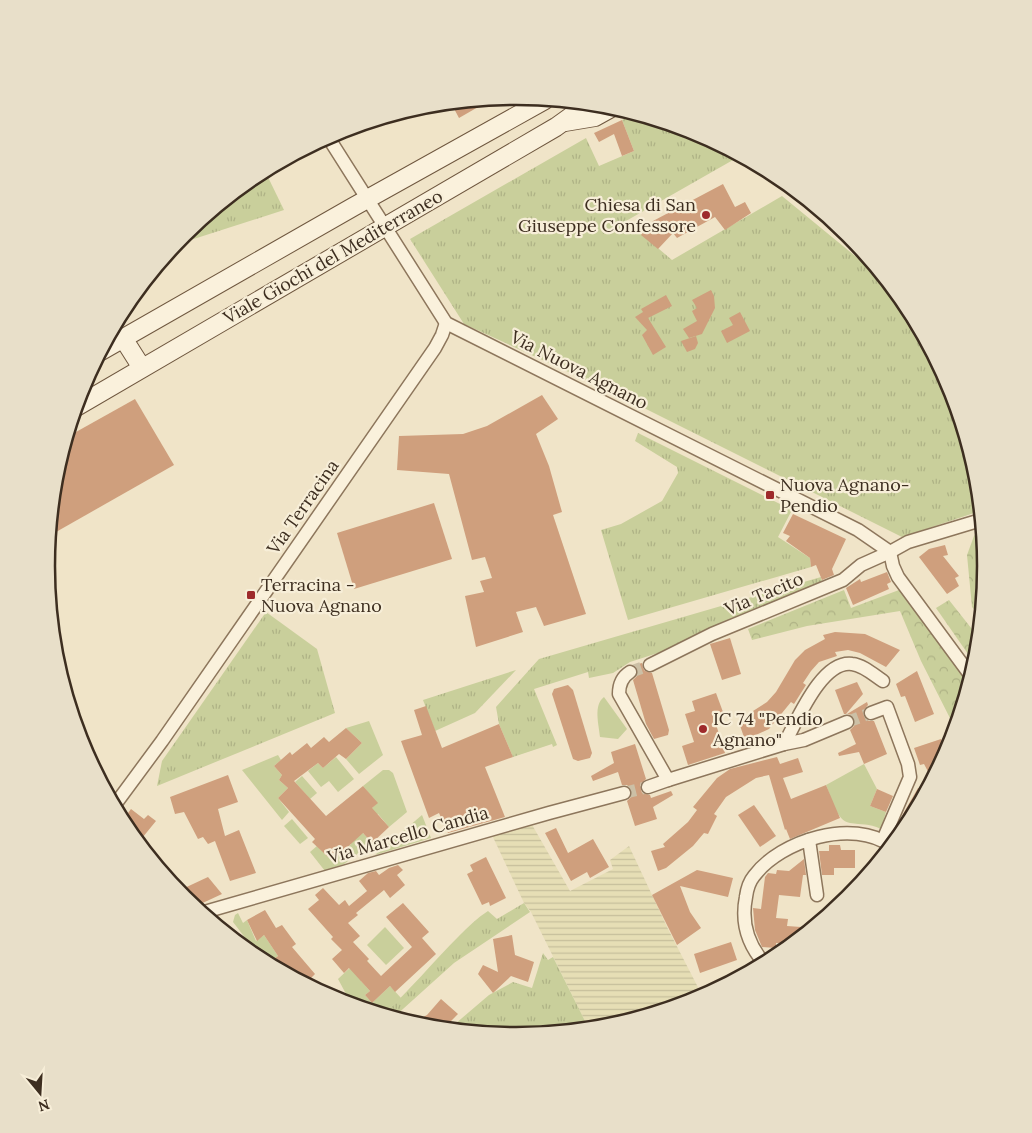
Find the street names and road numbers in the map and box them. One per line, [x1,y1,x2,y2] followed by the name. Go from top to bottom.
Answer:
[218,184,447,329] street label: Viale Giochi del Mediterraneo
[506,325,652,414] street label: Via Nuova Agnano
[261,455,344,559] street label: Via Terracina
[720,567,807,621] street label: Via Tacito
[324,801,491,869] street label: Via Marcello Candia

